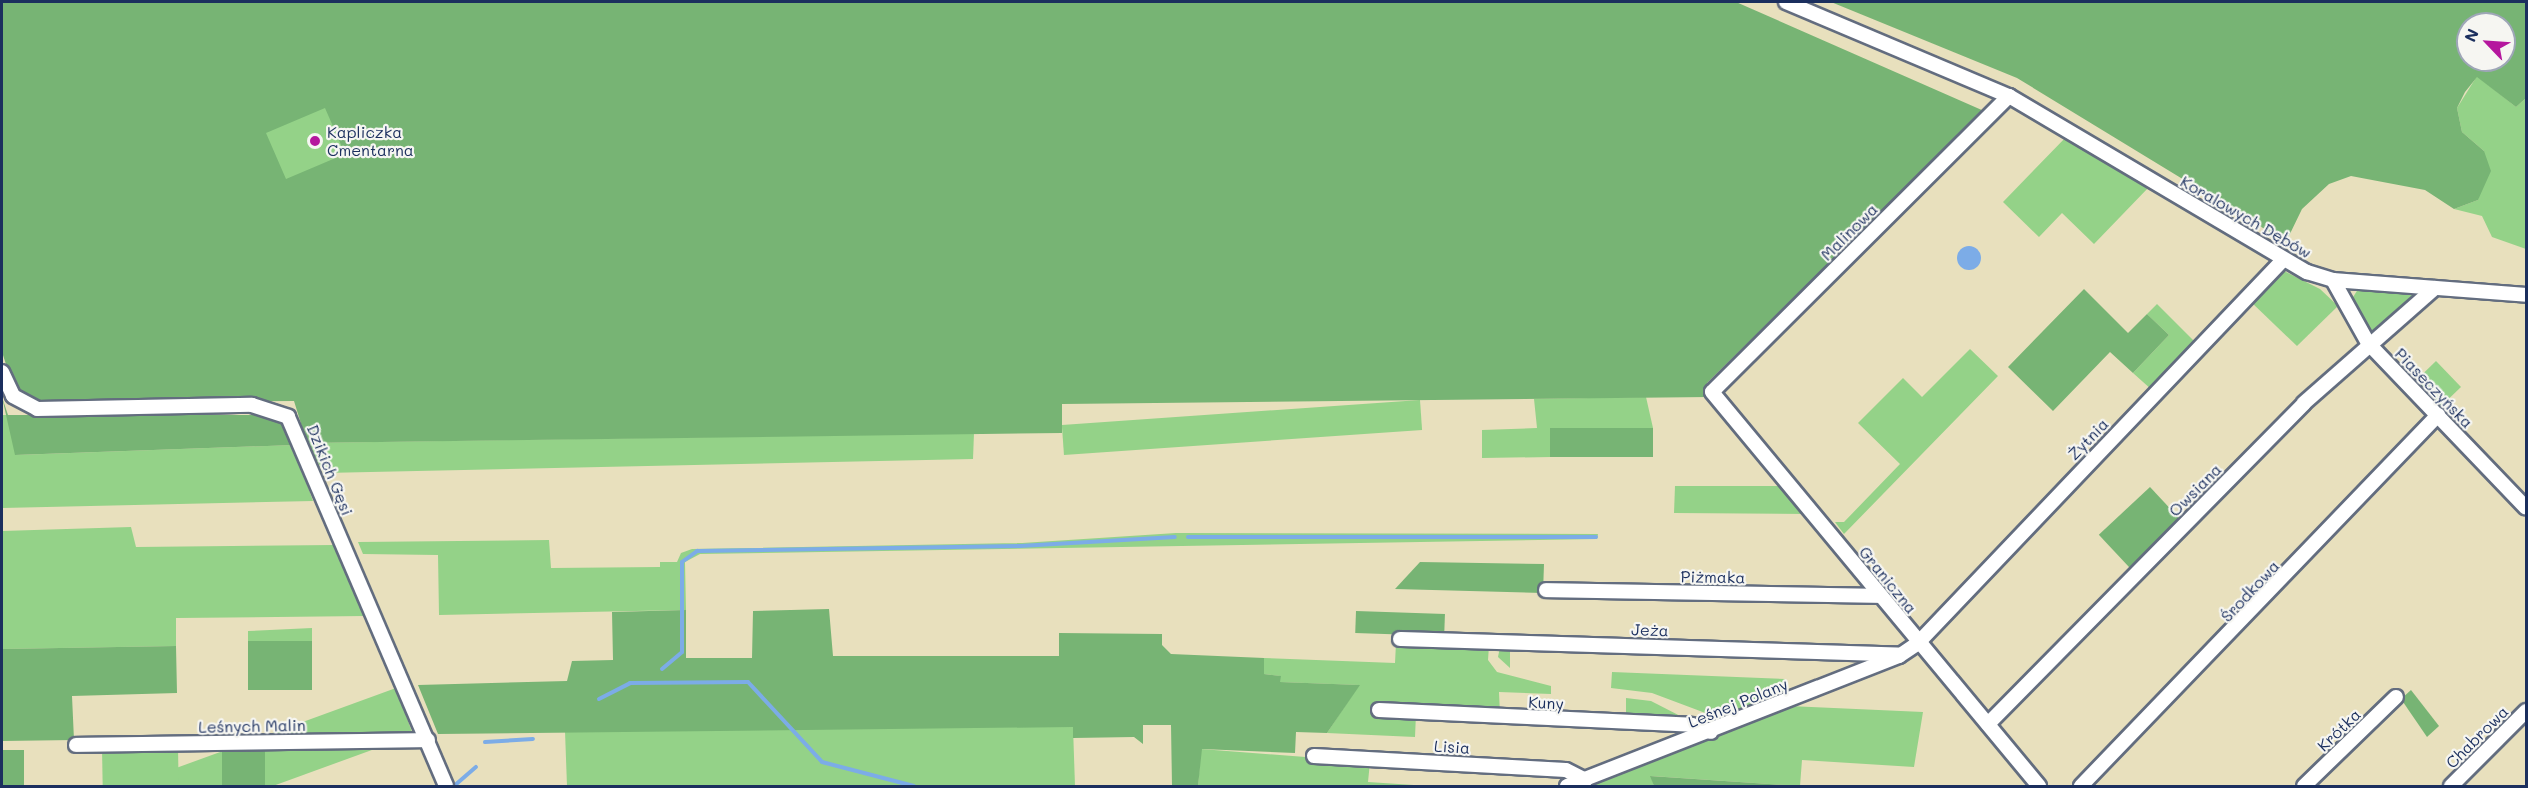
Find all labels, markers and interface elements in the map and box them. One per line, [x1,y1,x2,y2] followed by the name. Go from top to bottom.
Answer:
[2456,12,2516,72] north arrow
[2459,25,2483,45] text: N
[327,122,414,160] place label: Kapliczka Cmentarna
[308,134,322,148] marker: Kapliczka Cmentarna
[2177,172,2315,262] street label: Koralowych Dębów
[1817,200,1881,264] street label: Malinowa
[2391,344,2477,432] street label: Piaseczyńska
[2064,414,2112,464] street label: Żytnia
[303,422,357,518] street label: Dzikich Gęsi
[2165,460,2225,520] street label: Owsiana
[1855,543,1921,617] street label: Graniczna
[2217,556,2283,626] street label: Środkowa
[1680,567,1746,587] street label: Piżmaka
[1631,620,1669,640] street label: Jeża
[1685,674,1791,732] street label: Leśnej Polany
[1528,692,1564,714] street label: Kuny
[2442,702,2512,772] street label: Chabrowa
[2313,705,2365,755] street label: Krótka
[198,715,306,737] street label: Leśnych Malin
[1434,736,1470,758] street label: Lisia

